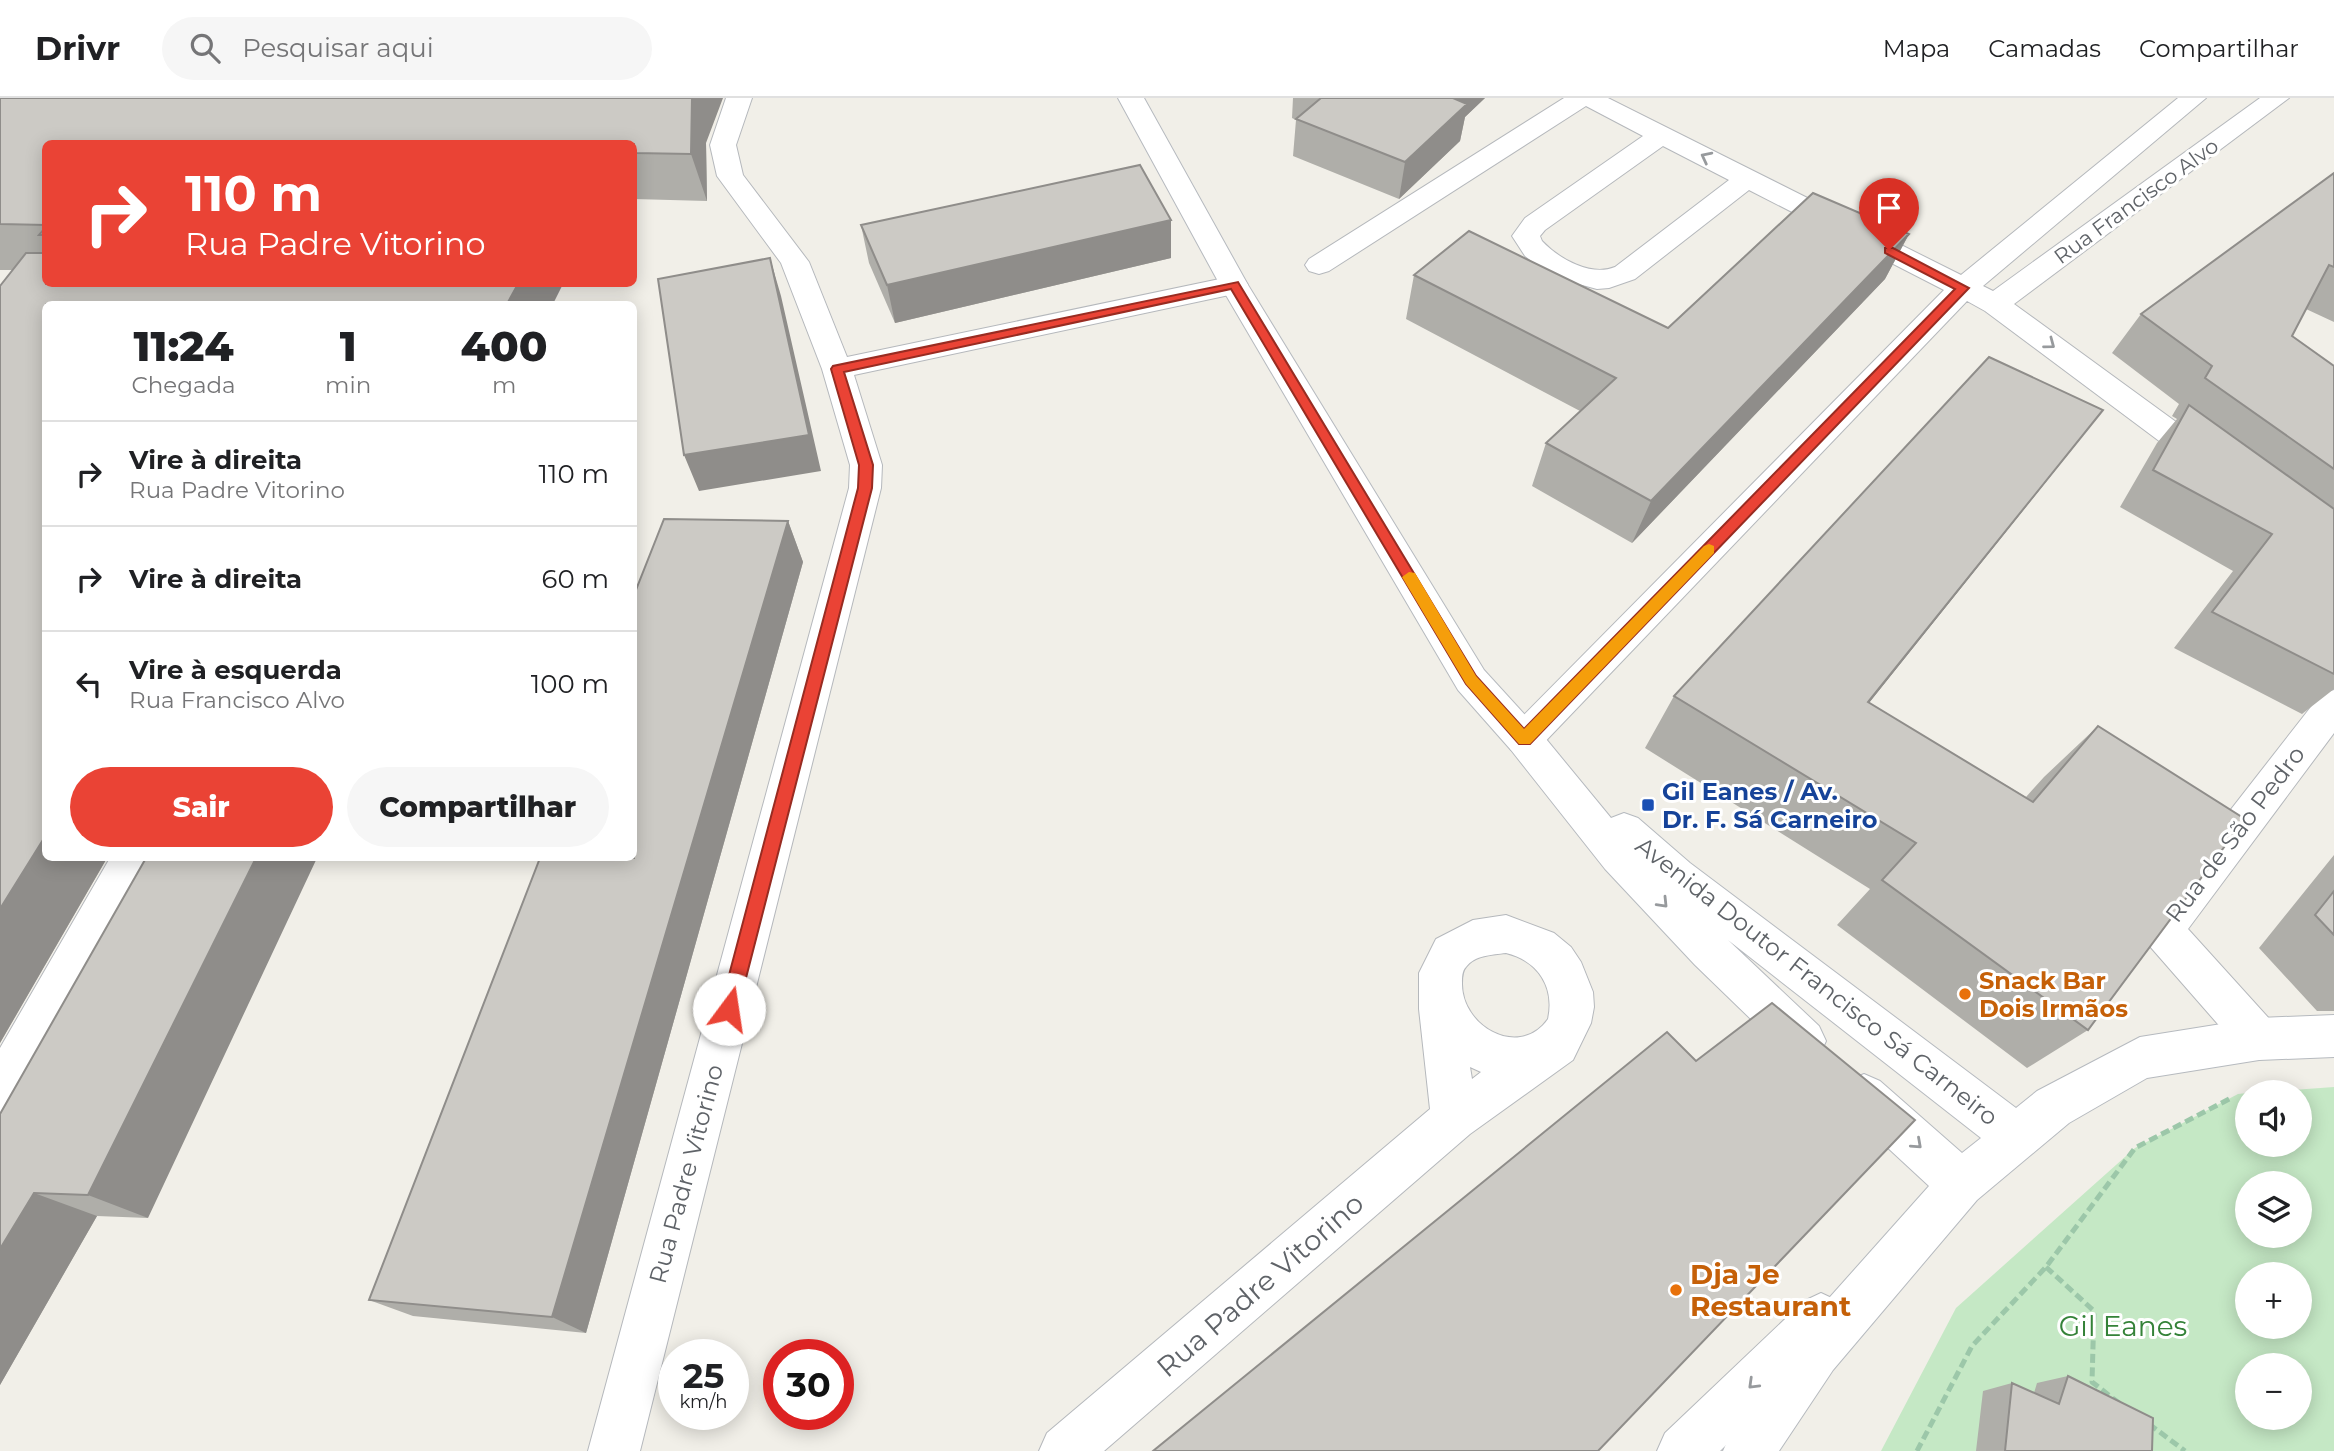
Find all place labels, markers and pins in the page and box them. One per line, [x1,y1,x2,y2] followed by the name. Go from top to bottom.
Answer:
[1859,178,1919,250] pin
[1662,777,1877,834] place label: Gil Eanes / Av. Dr. F. Sá Carneiro
[1640,797,1656,813] marker: Gil Eanes / Av. Dr. F. Sá Carneiro
[1979,966,2128,1023] place label: Snack Bar Dois Irmãos
[1957,986,1973,1002] marker: Snack Bar Dois Irmãos
[1690,1257,1851,1323] place label: Dja Je Restaurant
[1668,1282,1684,1298] marker: Dja Je Restaurant

